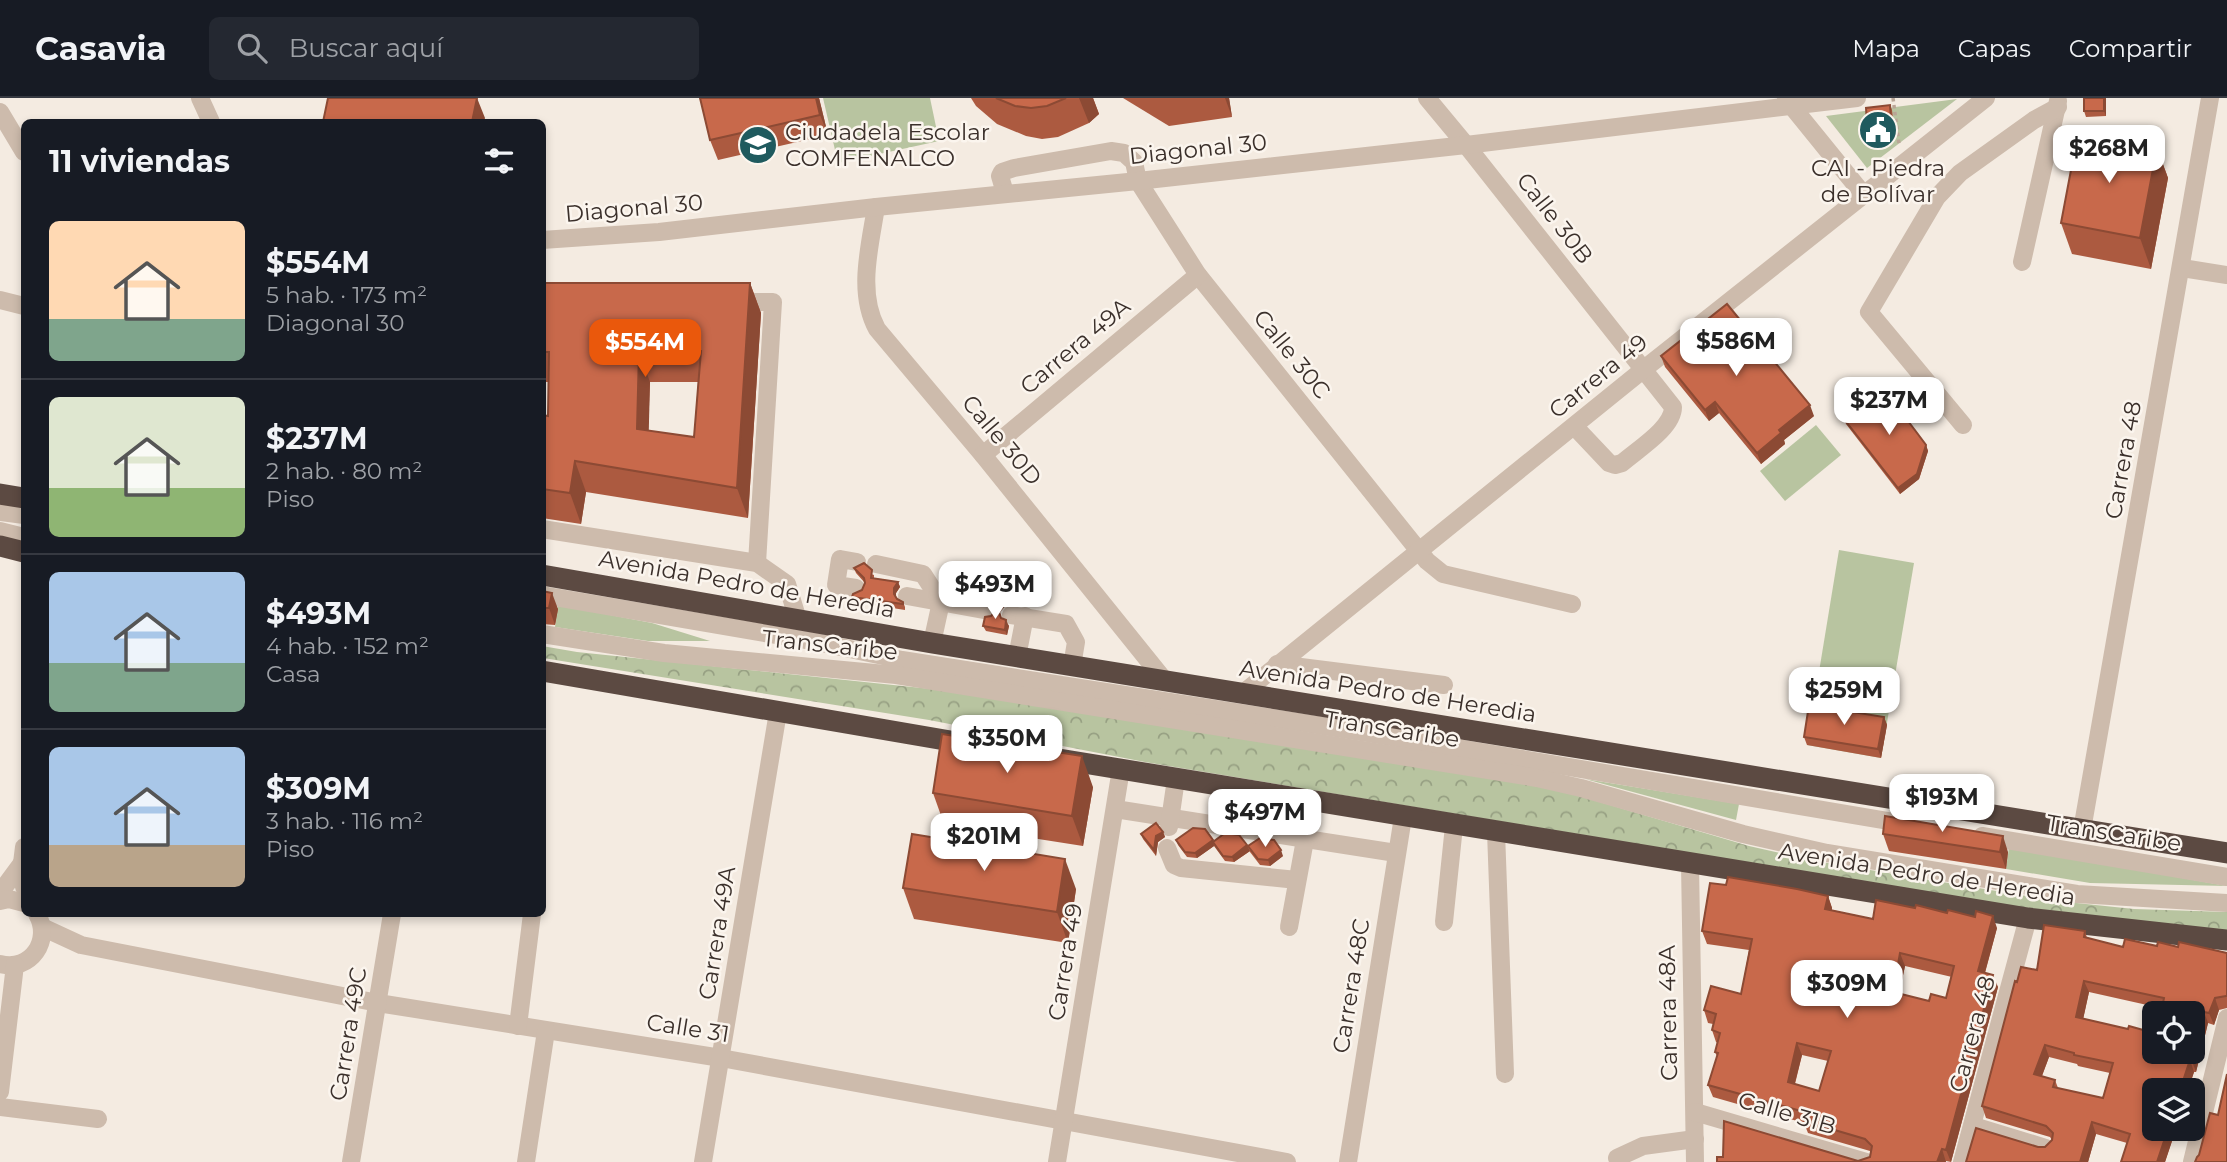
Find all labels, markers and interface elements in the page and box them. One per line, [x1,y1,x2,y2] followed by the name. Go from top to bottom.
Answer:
[209,17,699,80] search box
[35,28,167,68] text: Casavia
[233,29,271,67] icon: search
[289,32,443,64] text: Buscar aquí
[1852,34,1920,63] text: Mapa
[1958,34,2031,63] text: Capas
[2069,34,2192,63] text: Compartir
[1857,109,1899,151] public building icon: CAI - Piedra de Bolívar
[785,118,990,172] place label: Ciudadela Escolar COMFENALCO
[737,124,779,166] school or university icon: Ciudadela Escolar COMFENALCO
[2060,126,2158,185] pin: $268M
[1128,128,1268,170] street label: Diagonal 30
[2069,134,2149,162] text: $268M
[480,142,518,180] icon: filters
[49,143,230,180] text: 11 viviendas
[1811,154,1945,208] place label: CAI - Piedra de Bolívar
[1511,167,1599,269] street label: Calle 30B
[564,188,704,228] street label: Diagonal 30
[266,244,370,281] text: $554M
[105,249,189,333] icon: home
[266,281,427,309] text: 5 hab. · 173 m²
[1014,292,1136,400] street label: Carrera 49A
[1248,304,1336,404] street label: Calle 30C
[266,309,404,337] text: Diagonal 30
[1687,318,1785,378] pin: $586M
[596,320,694,379] pin: $554M
[1696,327,1776,355] text: $586M
[605,328,685,356] text: $554M
[1543,328,1653,424] street label: Carrera 49
[1840,378,1938,437] pin: $237M
[1850,386,1928,414] text: $237M
[956,389,1048,491] street label: Calle 30D
[2099,399,2147,521] street label: Carrera 48
[266,420,368,457] text: $237M
[105,425,189,509] icon: home
[266,457,422,485] text: 2 hab. · 80 m²
[266,485,314,513] text: Piso
[597,544,897,624] street label: Avenida Pedro de Heredia
[946,561,1044,621] pin: $493M
[955,570,1035,598] text: $493M
[266,595,371,632] text: $493M
[105,600,189,684] icon: home
[761,624,899,666] street label: TransCaribe
[266,632,429,660] text: 4 hab. · 152 m²
[1238,654,1538,728] street label: Avenida Pedro de Heredia
[266,660,321,688] text: Casa
[1795,668,1893,727] pin: $259M
[1805,676,1883,704] text: $259M
[1323,705,1461,753] street label: TransCaribe
[958,716,1056,775] pin: $350M
[967,724,1047,752] text: $350M
[266,770,371,807] text: $309M
[1893,774,1991,834] pin: $193M
[105,775,189,859] icon: home
[1905,783,1979,811] text: $193M
[1216,790,1314,849] pin: $497M
[1224,798,1306,826] text: $497M
[266,807,423,835] text: 3 hab. · 116 m²
[2045,809,2183,857] street label: TransCaribe
[935,814,1033,873] pin: $201M
[947,822,1021,850] text: $201M
[266,835,314,863] text: Piso
[1777,837,2077,911] street label: Avenida Pedro de Heredia
[693,864,741,1002] street label: Carrera 49A
[1042,901,1088,1023] street label: Carrera 49
[1327,917,1375,1055] street label: Carrera 48C
[1653,944,1683,1081] street label: Carrera 48A
[1798,960,1896,1020] pin: $309M
[324,965,372,1103] street label: Carrera 49C
[1807,969,1887,997] text: $309M
[1943,973,2001,1095] street label: Carrera 48
[2142,1001,2205,1141] map controls
[2142,1001,2205,1064] button: locate
[645,1008,731,1048] street label: Calle 31
[2142,1078,2205,1141] button: layers
[1735,1086,1839,1140] street label: Calle 31B

